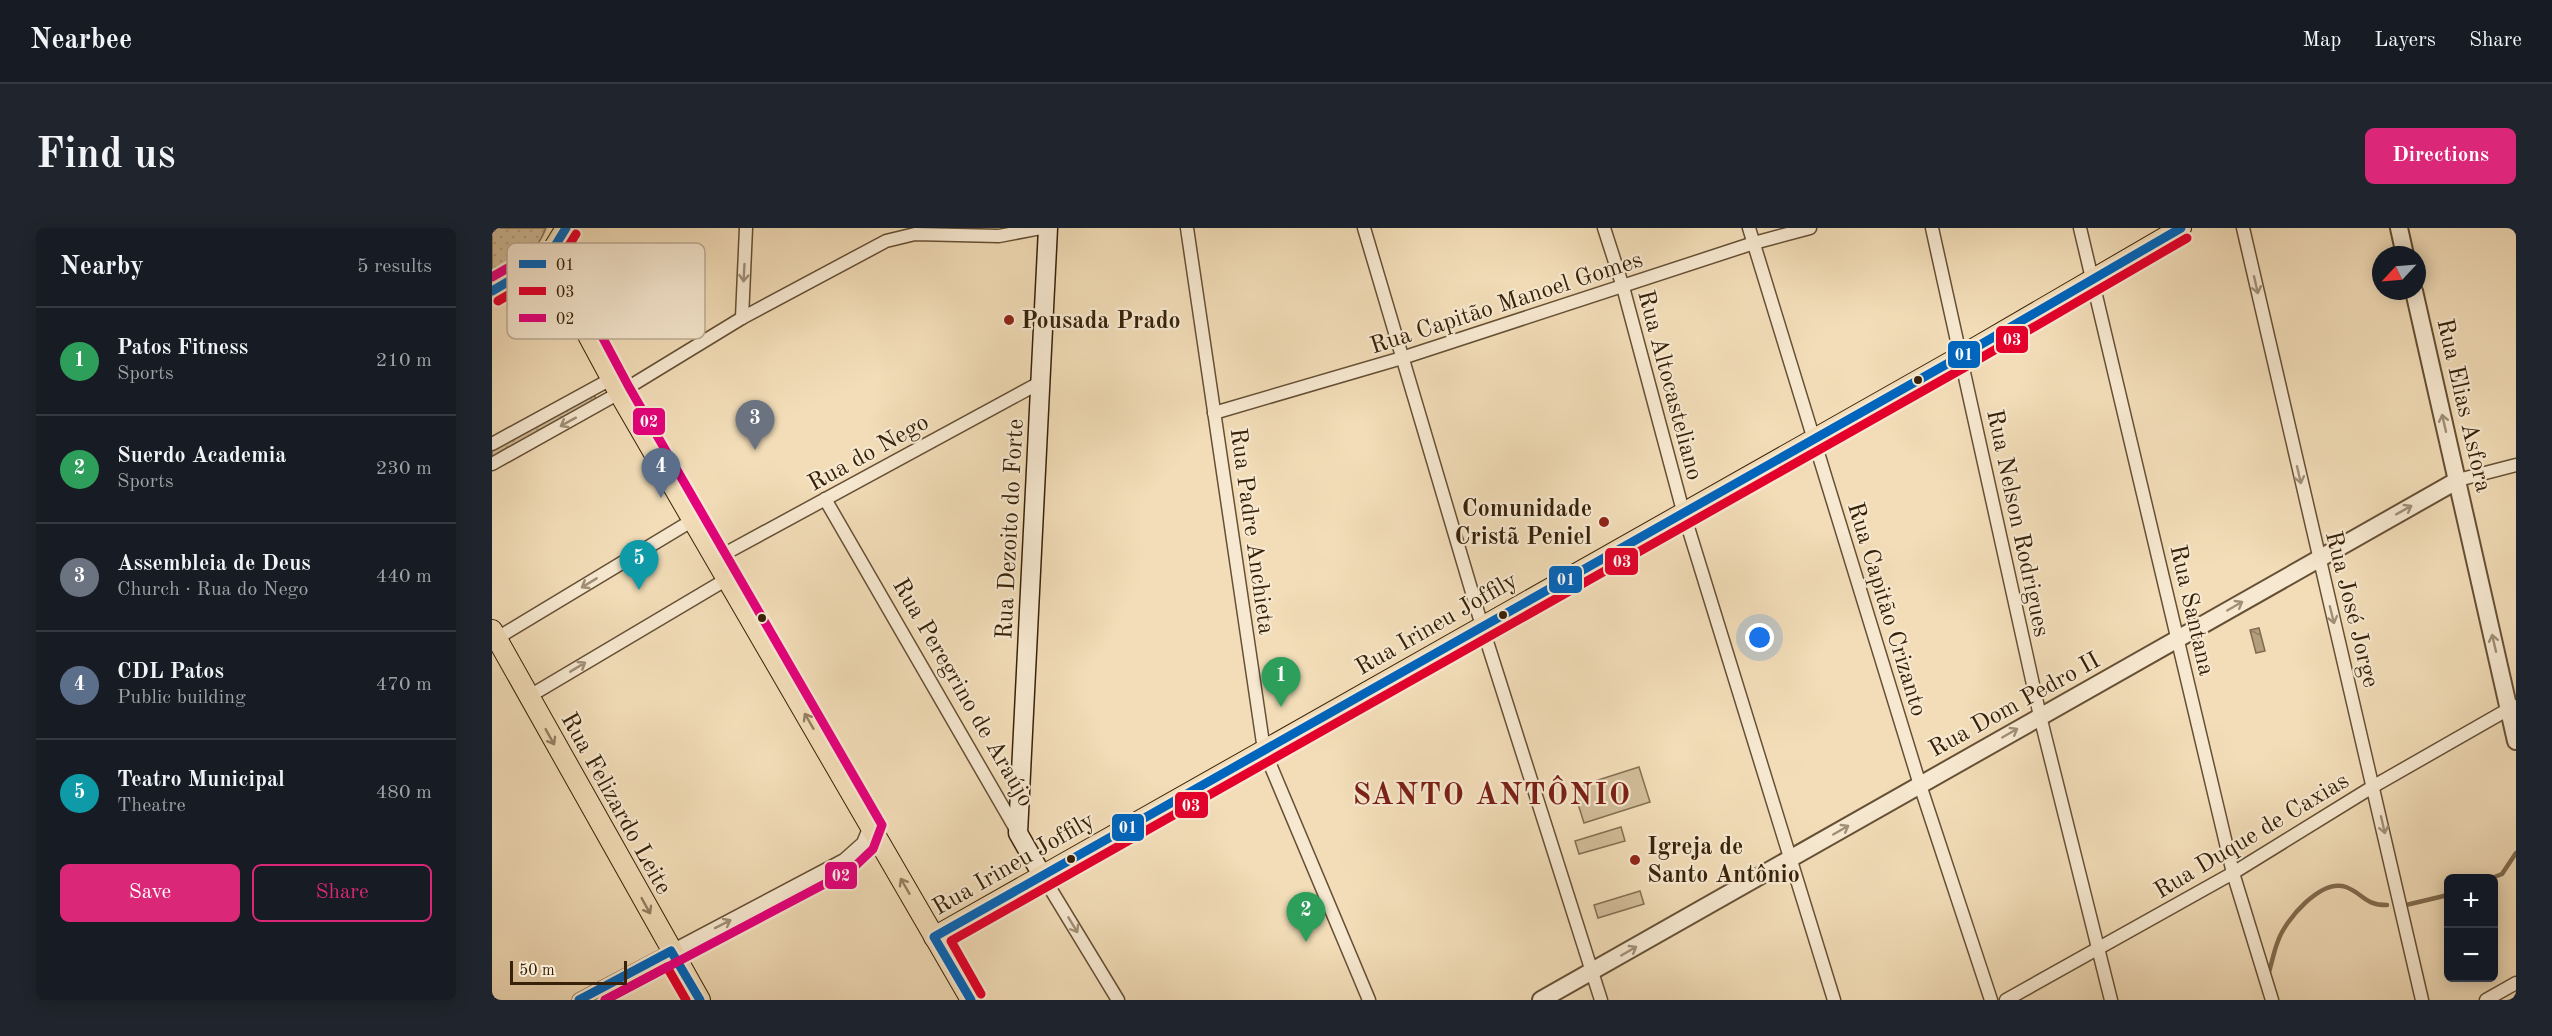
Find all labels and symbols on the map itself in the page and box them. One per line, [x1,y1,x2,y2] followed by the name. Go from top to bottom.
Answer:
[507,243,705,339] legend
[2372,246,2426,300] north arrow
[1367,248,1646,359] street label: Rua Capitão Manoel Gomes
[556,258,575,274] text: 01
[738,262,749,282] one-way arrow
[2251,275,2262,294] one-way arrow
[556,285,575,301] text: 03
[1632,288,1706,483] street label: Rua Altocasteliano
[1021,310,1181,334] place label: Pousada Prado
[556,312,575,328] text: 02
[1002,313,1016,327] marker: Pousada Prado
[2431,316,2495,495] street label: Rua Elias Asfora
[1995,325,2029,354] line badge: 03
[2003,333,2021,349] text: 03
[1947,340,1981,369] line badge: 01
[1955,348,1973,364] text: 01
[1912,374,1924,386] unlabelled marker
[736,400,774,450] pin: 3
[632,407,666,436] line badge: 02
[1981,408,2053,639] street label: Rua Nelson Rodrigues
[804,411,933,497] street label: Rua do Nego
[2438,414,2450,433] one-way arrow
[640,415,658,431] text: 02
[560,416,577,428] one-way arrow
[993,418,1029,640] street label: Rua Dezoito do Forte
[1225,426,1277,636] street label: Rua Padre Anchieta
[642,448,680,498] pin: 4
[2294,465,2306,484] one-way arrow
[1455,498,1592,550] place label: Comunidade Cristã Peniel
[1842,500,1930,719] street label: Rua Capitão Crizanto
[2395,504,2412,516] one-way arrow
[1597,515,1611,529] marker: Comunidade Cristã Peniel
[2320,529,2382,690] street label: Rua José Jorge
[620,540,658,590] pin: 5
[2164,543,2218,678] street label: Rua Santana
[1604,547,1639,576] line badge: 03
[1613,555,1631,571] text: 03
[1548,565,1583,594] line badge: 01
[1352,569,1522,681] street label: Rua Irineu Joffily
[1557,573,1575,589] text: 01
[887,575,1037,811] street label: Rua Peregrino de Araújo
[581,577,598,589] one-way arrow
[2226,600,2243,612] one-way arrow
[2327,605,2339,624] one-way arrow
[1497,609,1509,621] unlabelled marker
[756,612,768,624] unlabelled marker
[1745,623,1774,652] your location
[2488,634,2499,653] one-way arrow
[1926,649,2104,763] street label: Rua Dom Pedro II
[1262,658,1300,707] pin: 1
[569,661,586,673] one-way arrow
[555,709,675,899] street label: Rua Felizardo Leite
[803,713,815,730] one-way arrow
[545,727,556,745] one-way arrow
[2001,727,2018,739] one-way arrow
[2151,769,2353,904] street label: Rua Duque de Caxias
[1352,775,1632,811] district label: SANTO ANTÔNIO
[1174,791,1209,819] line badge: 03
[1182,799,1200,815] text: 03
[929,809,1099,921] street label: Rua Irineu Joffily
[1111,813,1145,842] line badge: 01
[2377,815,2389,834] one-way arrow
[1119,821,1137,837] text: 01
[1832,824,1849,836] one-way arrow
[1647,836,1800,888] place label: Igreja de Santo Antônio
[1065,853,1077,865] unlabelled marker
[1628,853,1642,867] marker: Igreja de Santo Antônio
[824,861,858,890] line badge: 02
[832,869,850,885] text: 02
[898,878,910,895] one-way arrow
[1286,892,1326,942] pin: 2
[641,897,652,915] one-way arrow
[1067,916,1079,933] one-way arrow
[714,918,732,929] one-way arrow
[1620,944,1637,956] one-way arrow
[510,958,627,986] scale bar

